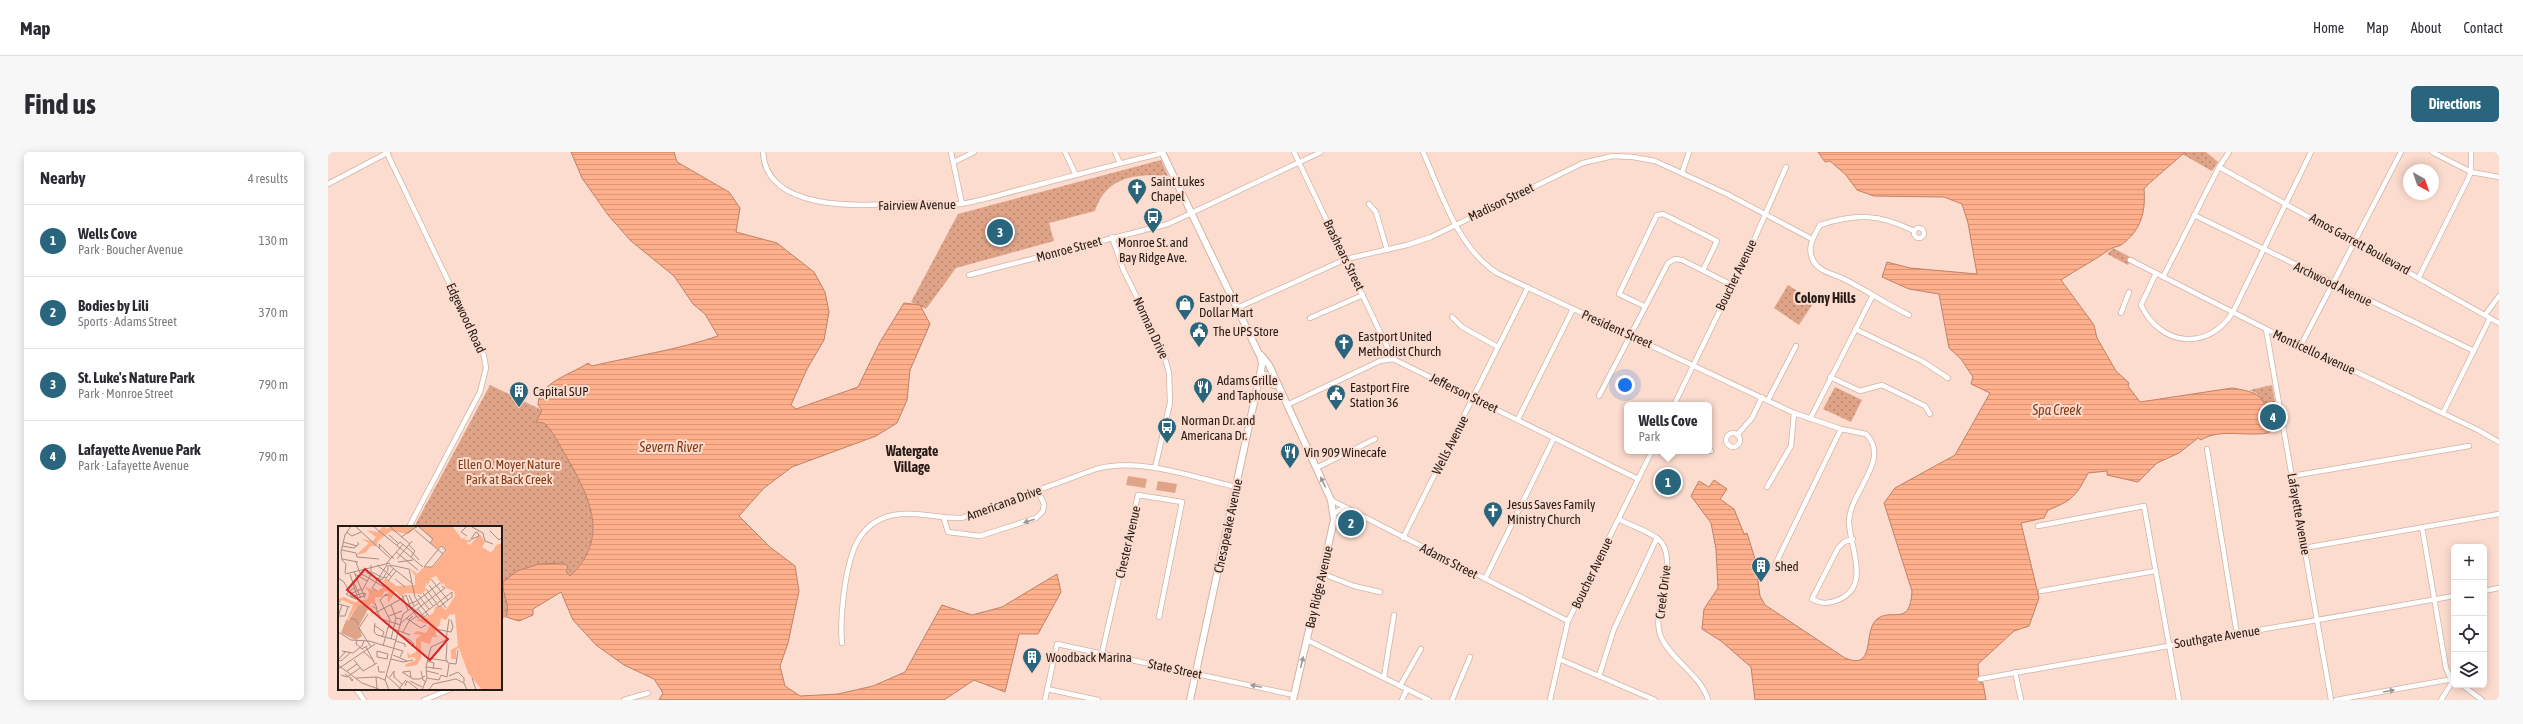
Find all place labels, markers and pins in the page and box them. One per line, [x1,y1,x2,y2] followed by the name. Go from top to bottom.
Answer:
[1151,174,1205,204] place label: Saint Lukes Chapel
[1126,177,1148,205] church icon: Saint Lukes Chapel
[1142,206,1164,234] bus stop icon: Monroe St. and Bay Ridge Ave.
[987,217,1013,247] pin: 3
[1118,235,1188,265] place label: Monroe St. and Bay Ridge Ave.
[1199,290,1253,320] place label: Eastport Dollar Mart
[1174,293,1196,321] shop icon: Eastport Dollar Mart
[1188,320,1210,348] public building icon: The UPS Store
[1213,324,1279,339] place label: The UPS Store
[1358,329,1441,359] place label: Eastport United Methodist Church
[1333,332,1355,360] church icon: Eastport United Methodist Church
[1217,373,1284,403] place label: Adams Grille and Taphouse
[1192,376,1214,404] restaurant icon: Adams Grille and Taphouse
[508,380,530,408] building icon: Capital SUP
[1350,380,1409,410] place label: Eastport Fire Station 36
[1325,383,1347,411] public building icon: Eastport Fire Station 36
[533,384,589,399] place label: Capital SUP
[2260,402,2286,432] pin: 4
[1181,413,1255,443] place label: Norman Dr. and Americana Dr.
[1156,416,1178,444] bus stop icon: Norman Dr. and Americana Dr.
[1279,441,1301,469] restaurant icon: Vin 909 Winecafe
[1304,445,1387,460] place label: Vin 909 Winecafe
[1655,467,1681,497] pin: 1
[1507,497,1596,527] place label: Jesus Saves Family Ministry Church
[1482,500,1504,528] church icon: Jesus Saves Family Ministry Church
[1338,508,1364,538] pin: 2
[1750,555,1772,583] building icon: Shed
[1775,559,1799,574] place label: Shed
[1021,646,1043,674] building icon: Woodback Marina
[1046,650,1132,665] place label: Woodback Marina

